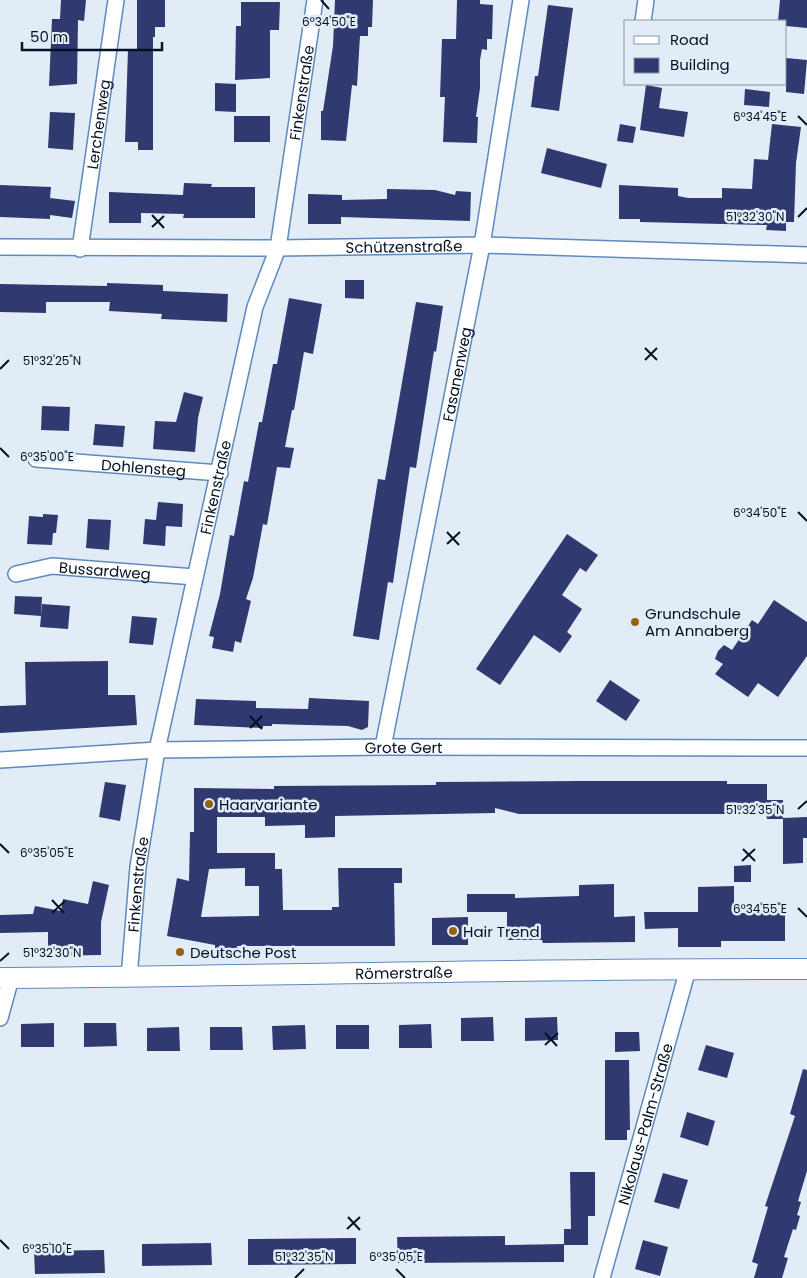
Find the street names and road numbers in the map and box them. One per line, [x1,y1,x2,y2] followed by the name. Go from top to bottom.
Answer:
[284,44,319,142] street label: Finkenstraße
[81,78,115,171] street label: Lerchenweg
[345,235,463,258] street label: Schützenstraße
[437,325,476,423] street label: Fasanenweg
[194,438,236,536] street label: Finkenstraße
[100,453,187,481] street label: Dohlensteg
[58,556,152,584] street label: Bussardweg
[365,736,443,758] street label: Grote Gert
[122,835,153,933] street label: Finkenstraße
[355,961,453,984] street label: Römerstraße
[612,1041,677,1207] street label: Nikolaus-Palm-Straße

